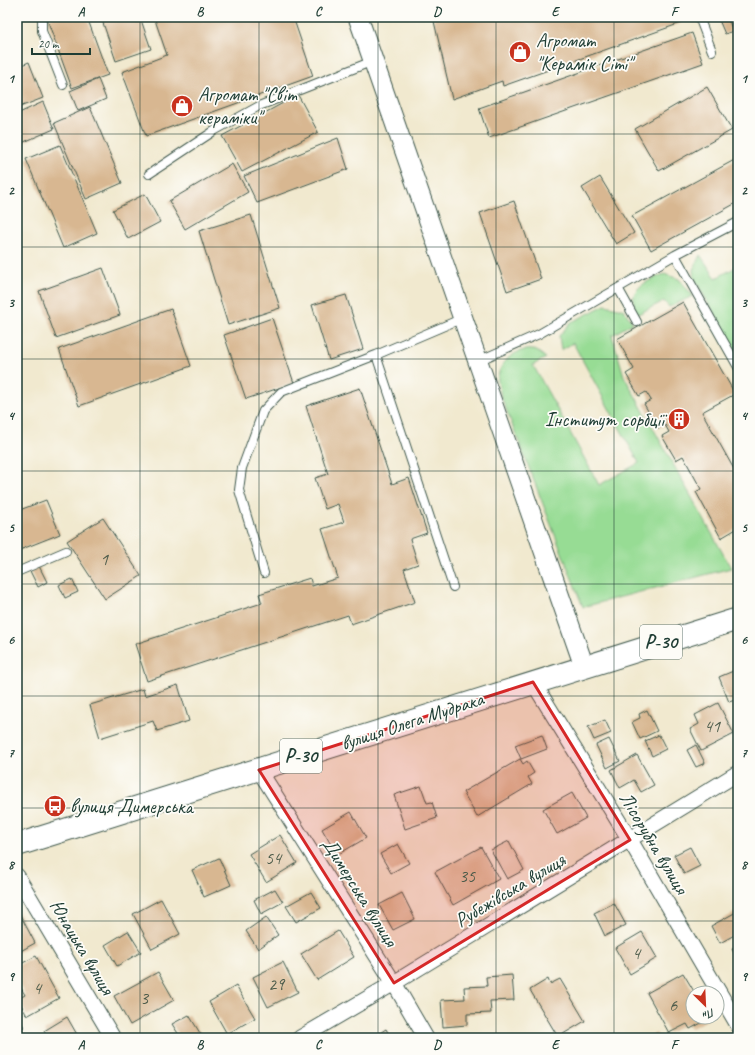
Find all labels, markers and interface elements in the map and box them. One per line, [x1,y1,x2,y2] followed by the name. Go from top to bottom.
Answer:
[78,4,86,20] text: A
[197,4,205,20] text: B
[315,4,323,20] text: C
[433,4,442,20] text: D
[552,4,561,20] text: E
[671,4,680,20] text: F
[536,28,636,76] place label: Агромат "Керамік Сіті"
[32,30,90,56] scale bar
[38,36,60,52] text: 20 m
[507,39,533,65] shop icon: Агромат "Керамік Сіті"
[8,71,16,87] text: 1
[741,71,749,87] text: 1
[198,82,298,130] place label: Агромат "Світ кераміки"
[169,93,195,119] shop icon: Агромат "Світ кераміки"
[8,183,15,199] text: 2
[741,183,748,199] text: 2
[8,295,15,311] text: 3
[741,295,748,311] text: 3
[666,406,692,432] building icon: Інститут сорбції
[545,407,668,432] place label: Інститут сорбції
[8,408,16,424] text: 4
[741,408,749,424] text: 4
[8,520,15,536] text: 5
[741,520,748,536] text: 5
[100,548,109,570] house number: 1
[640,625,682,659] road number: Р-30
[8,632,15,648] text: 6
[741,632,748,648] text: 6
[337,686,488,756] street label: вулиця Олега Мудрака
[704,715,721,737] house number: 41
[280,739,322,773] road number: Р-30
[8,745,15,761] text: 7
[741,745,748,761] text: 7
[614,788,695,900] street label: Лісорубна вулиця
[42,793,68,819] bus stop icon: вулиця Димерська
[70,794,194,819] place label: вулиця Димерська
[317,833,404,953] street label: Димерська вулиця
[265,847,283,869] house number: 54
[450,847,571,933] street label: Рубежівська вулиця
[8,857,16,873] text: 8
[741,857,749,873] text: 8
[459,865,476,887] house number: 35
[44,895,121,1001] street label: Юнацька вулиця
[632,942,642,964] house number: 4
[8,969,15,985] text: 9
[741,969,748,985] text: 9
[268,973,286,995] house number: 29
[33,977,43,999] house number: 4
[685,985,725,1025] north arrow
[140,987,150,1009] house number: 3
[669,994,678,1016] house number: 6
[700,1005,717,1023] text: Пн
[78,1037,86,1053] text: A
[197,1037,205,1053] text: B
[315,1037,323,1053] text: C
[433,1037,442,1053] text: D
[552,1037,561,1053] text: E
[671,1037,680,1053] text: F

